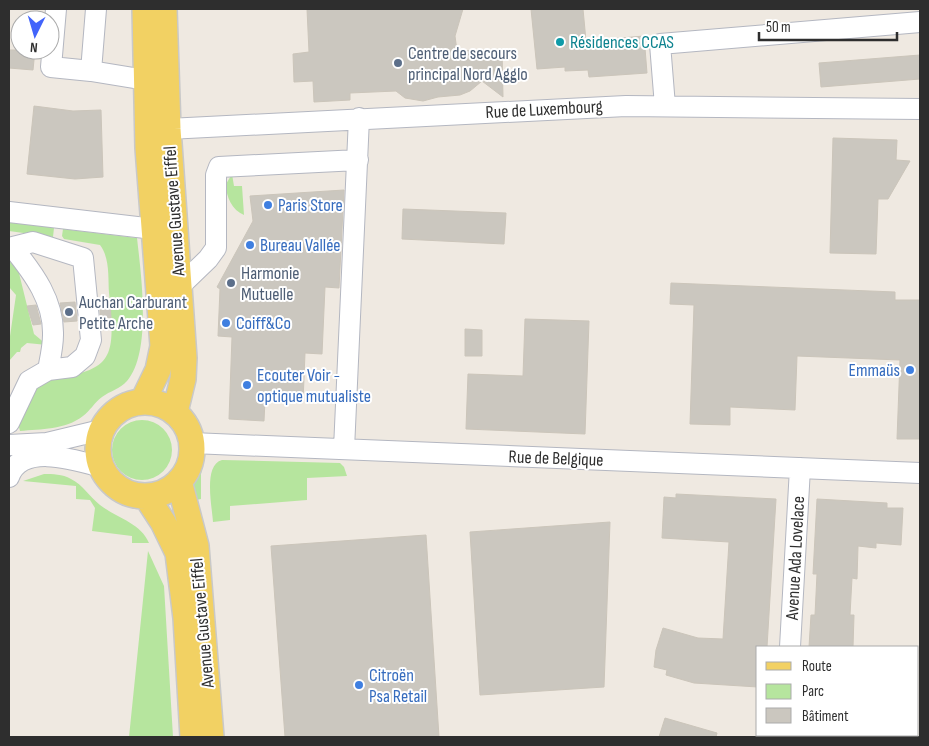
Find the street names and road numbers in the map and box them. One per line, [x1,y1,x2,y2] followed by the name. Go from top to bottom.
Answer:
[485,96,603,123] street label: Rue de Luxembourg
[159,145,190,278] street label: Avenue Gustave Eiffel
[508,446,604,471] street label: Rue de Belgique
[782,496,809,622] street label: Avenue Ada Lovelace
[186,557,219,690] street label: Avenue Gustave Eiffel

